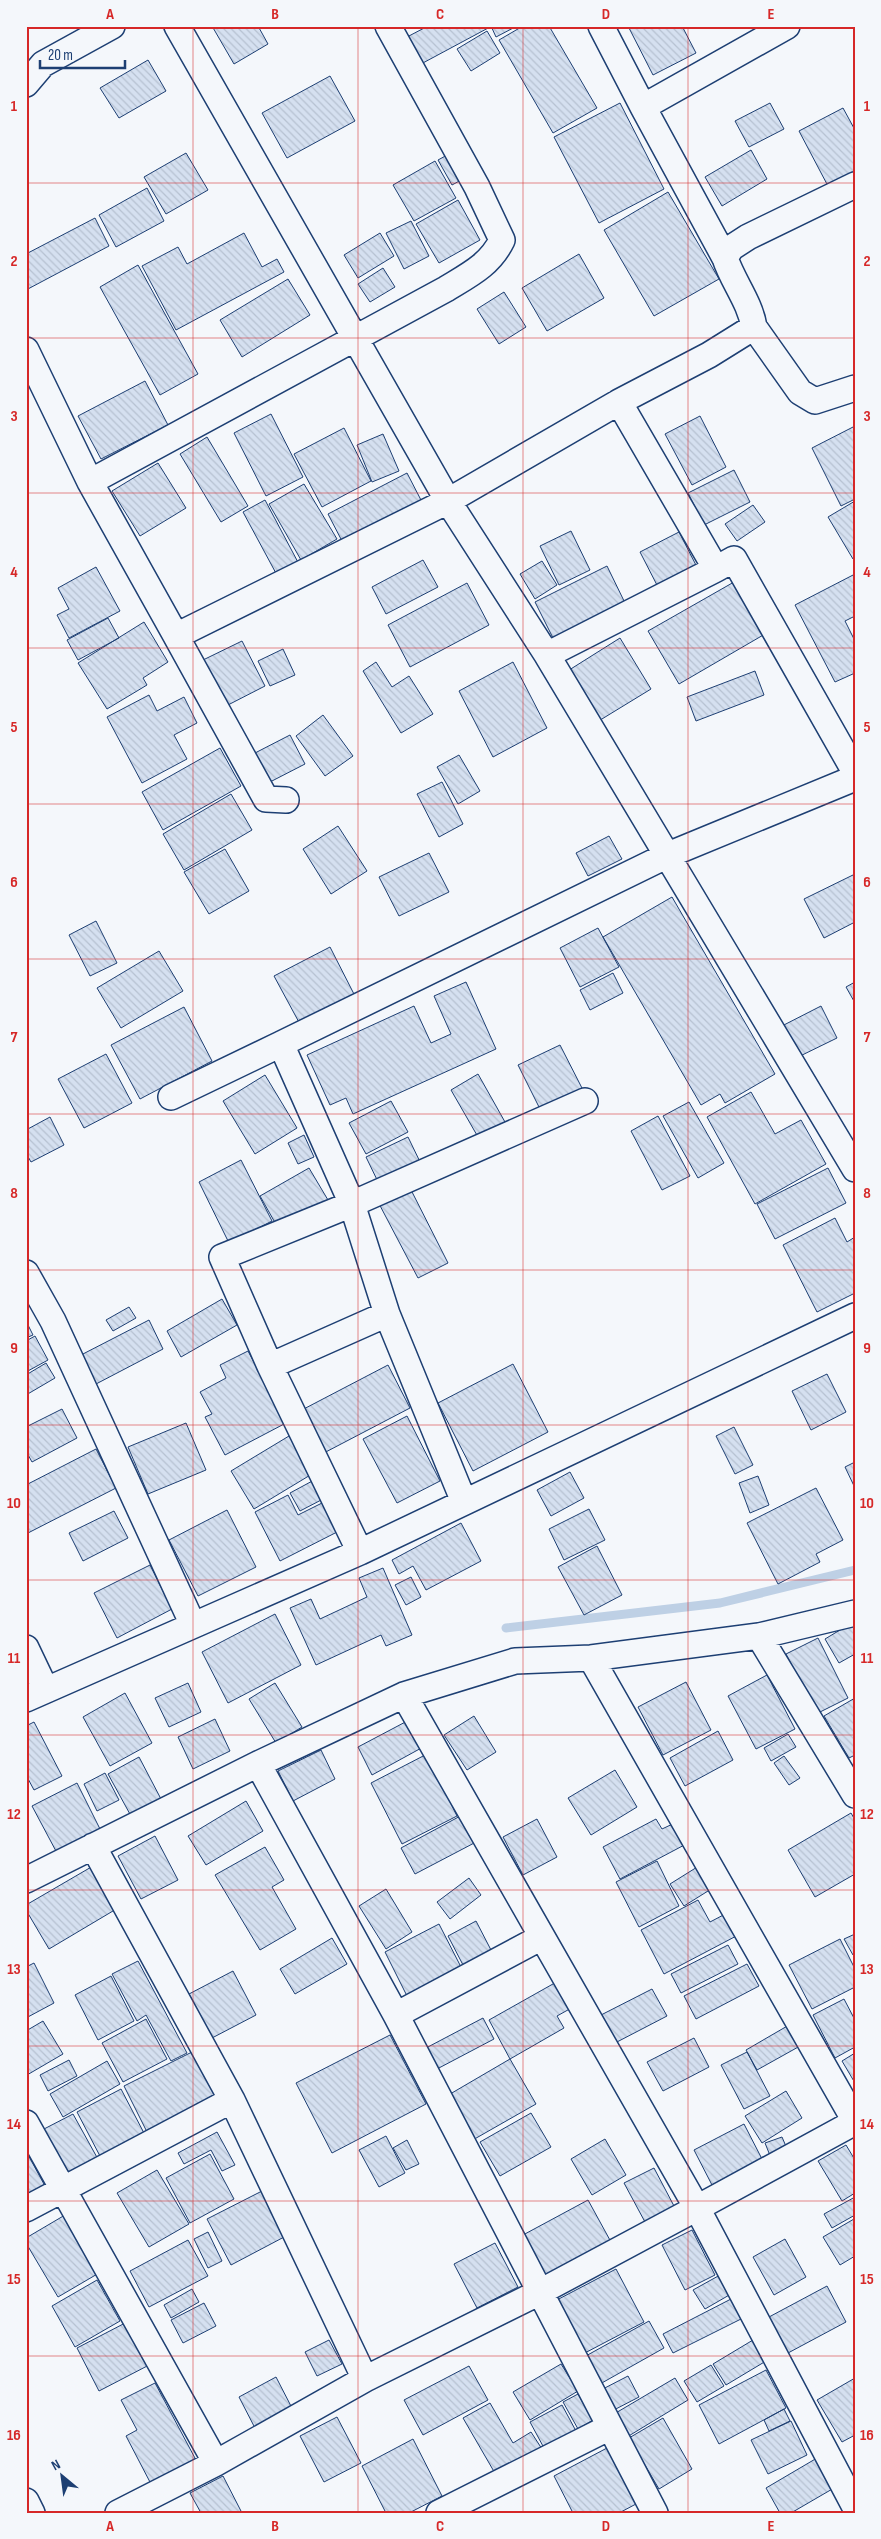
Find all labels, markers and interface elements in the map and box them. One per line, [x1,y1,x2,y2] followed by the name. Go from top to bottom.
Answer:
[105,5,114,24] text: A
[271,5,279,24] text: B
[436,5,444,24] text: C
[602,5,610,24] text: D
[768,5,775,24] text: E
[40,38,125,70] scale bar
[48,46,73,65] text: 20 m
[11,97,18,116] text: 1
[864,97,871,116] text: 1
[10,252,18,271] text: 2
[863,252,871,271] text: 2
[10,407,18,426] text: 3
[863,407,871,426] text: 3
[10,563,18,582] text: 4
[863,563,871,582] text: 4
[10,718,18,737] text: 5
[863,718,871,737] text: 5
[10,873,18,892] text: 6
[863,873,871,892] text: 6
[11,1028,18,1047] text: 7
[864,1028,871,1047] text: 7
[10,1184,18,1203] text: 8
[863,1184,871,1203] text: 8
[10,1339,18,1358] text: 9
[863,1339,871,1358] text: 9
[7,1494,21,1513] text: 10
[860,1494,874,1513] text: 10
[8,1649,21,1668] text: 11
[861,1649,874,1668] text: 11
[7,1805,21,1824] text: 12
[860,1805,874,1824] text: 12
[7,1960,21,1979] text: 13
[860,1960,874,1979] text: 13
[7,2115,21,2134] text: 14
[860,2115,874,2134] text: 14
[7,2270,21,2289] text: 15
[860,2270,874,2289] text: 15
[7,2426,21,2445] text: 16
[860,2426,874,2445] text: 16
[38,2452,88,2502] north arrow
[49,2456,63,2474] text: N
[105,2517,114,2536] text: A
[271,2517,279,2536] text: B
[436,2517,444,2536] text: C
[602,2517,610,2536] text: D
[768,2517,775,2536] text: E

